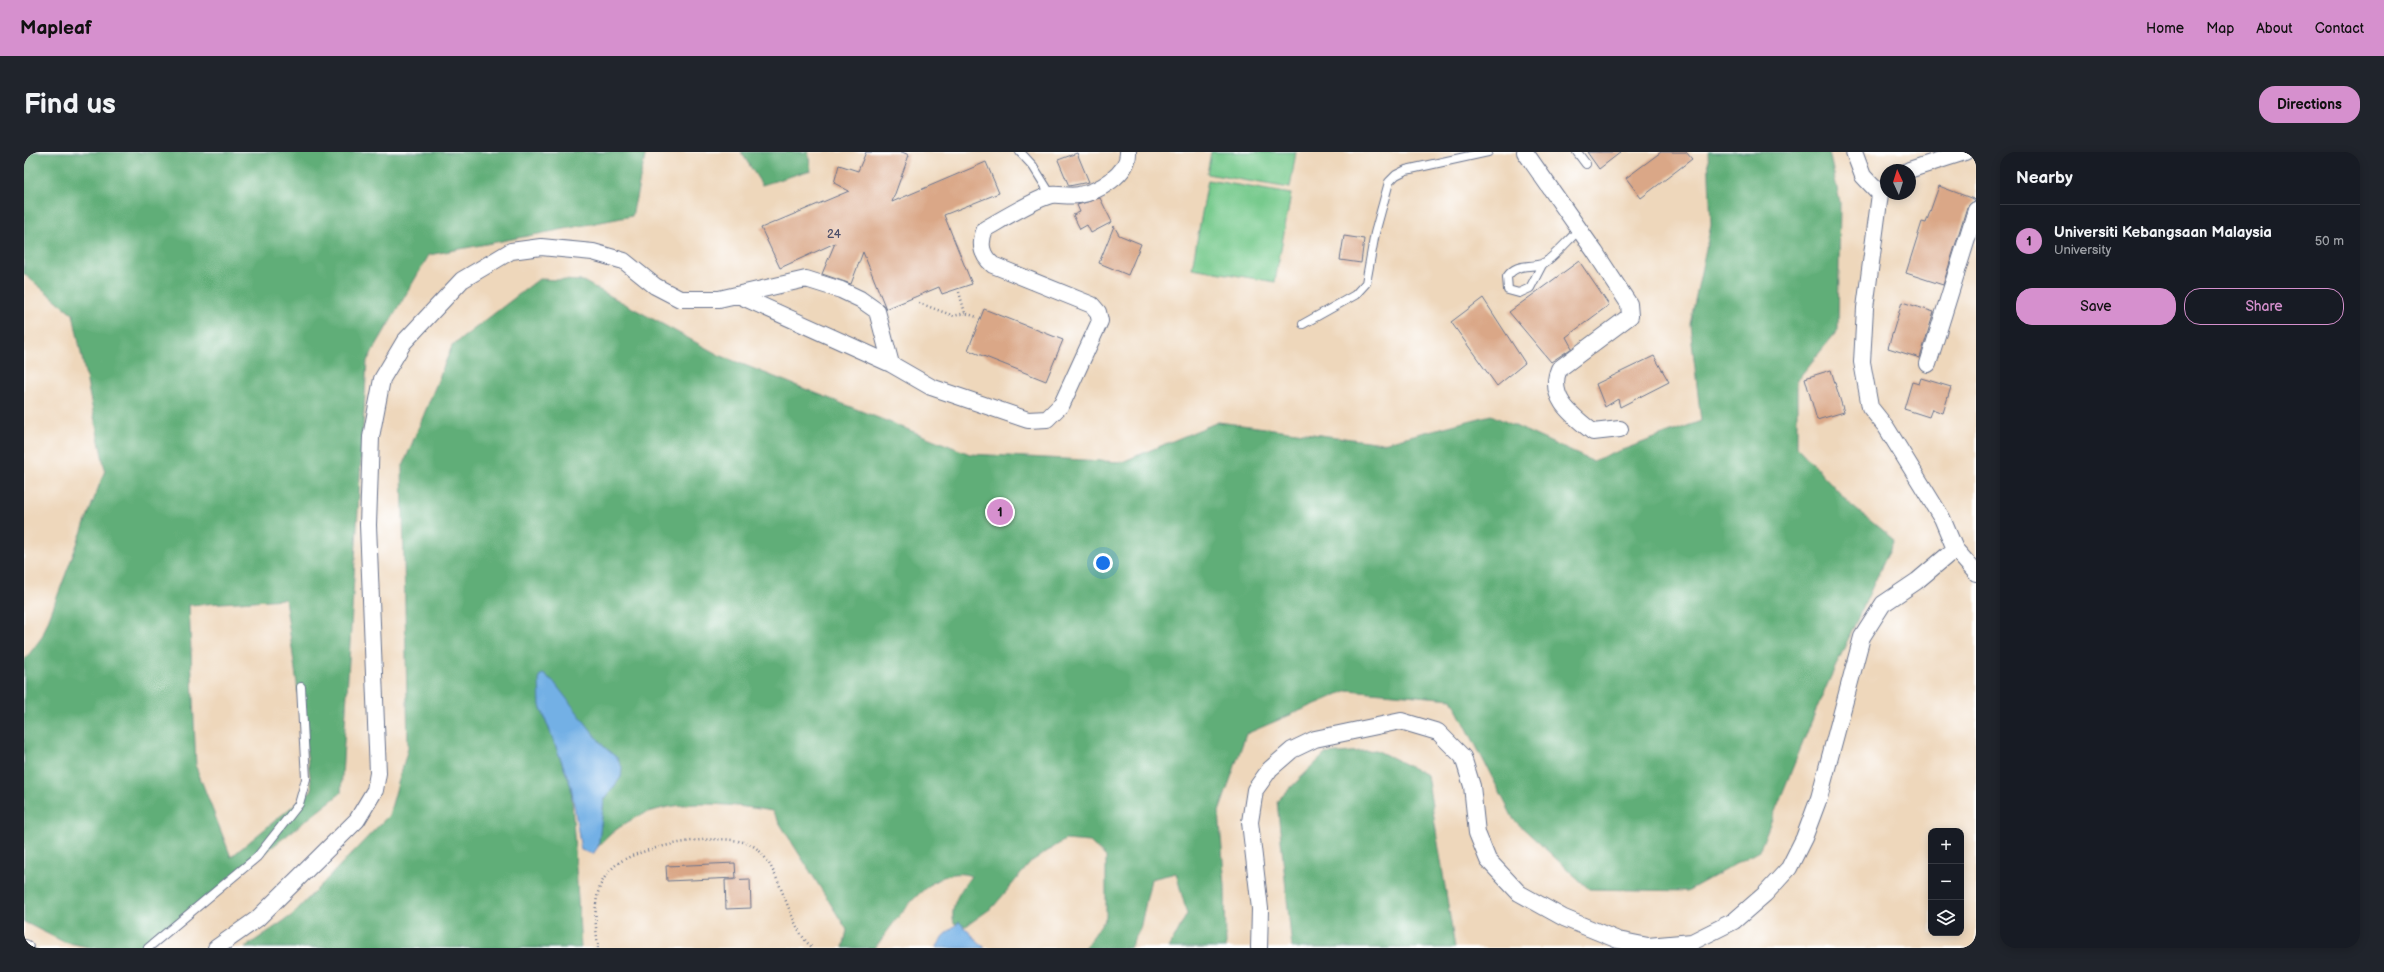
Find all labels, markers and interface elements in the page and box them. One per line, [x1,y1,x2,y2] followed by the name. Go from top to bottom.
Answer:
[20,17,92,40] text: Mapleaf
[2146,20,2184,37] text: Home
[2206,20,2234,37] text: Map
[2256,20,2293,37] text: About
[2315,20,2364,37] text: Contact
[2259,86,2360,123] button: Directions
[24,88,116,121] text: Find us
[1880,164,1916,200] north arrow
[2016,168,2073,188] text: Nearby
[2054,223,2272,242] text: Universiti Kebangsaan Malaysia
[827,227,842,242] house number: 24
[2026,233,2032,249] text: 1
[2315,233,2344,249] text: 50 m
[2054,242,2111,258] text: University
[2016,288,2176,325] button: Save
[2184,288,2344,325] button: Share
[987,497,1013,527] pin: 1
[1093,553,1113,573] your location
[1928,828,1964,936] map controls
[1928,828,1964,864] button: +
[1928,864,1964,900] button: −
[1928,900,1964,936] button: layers

